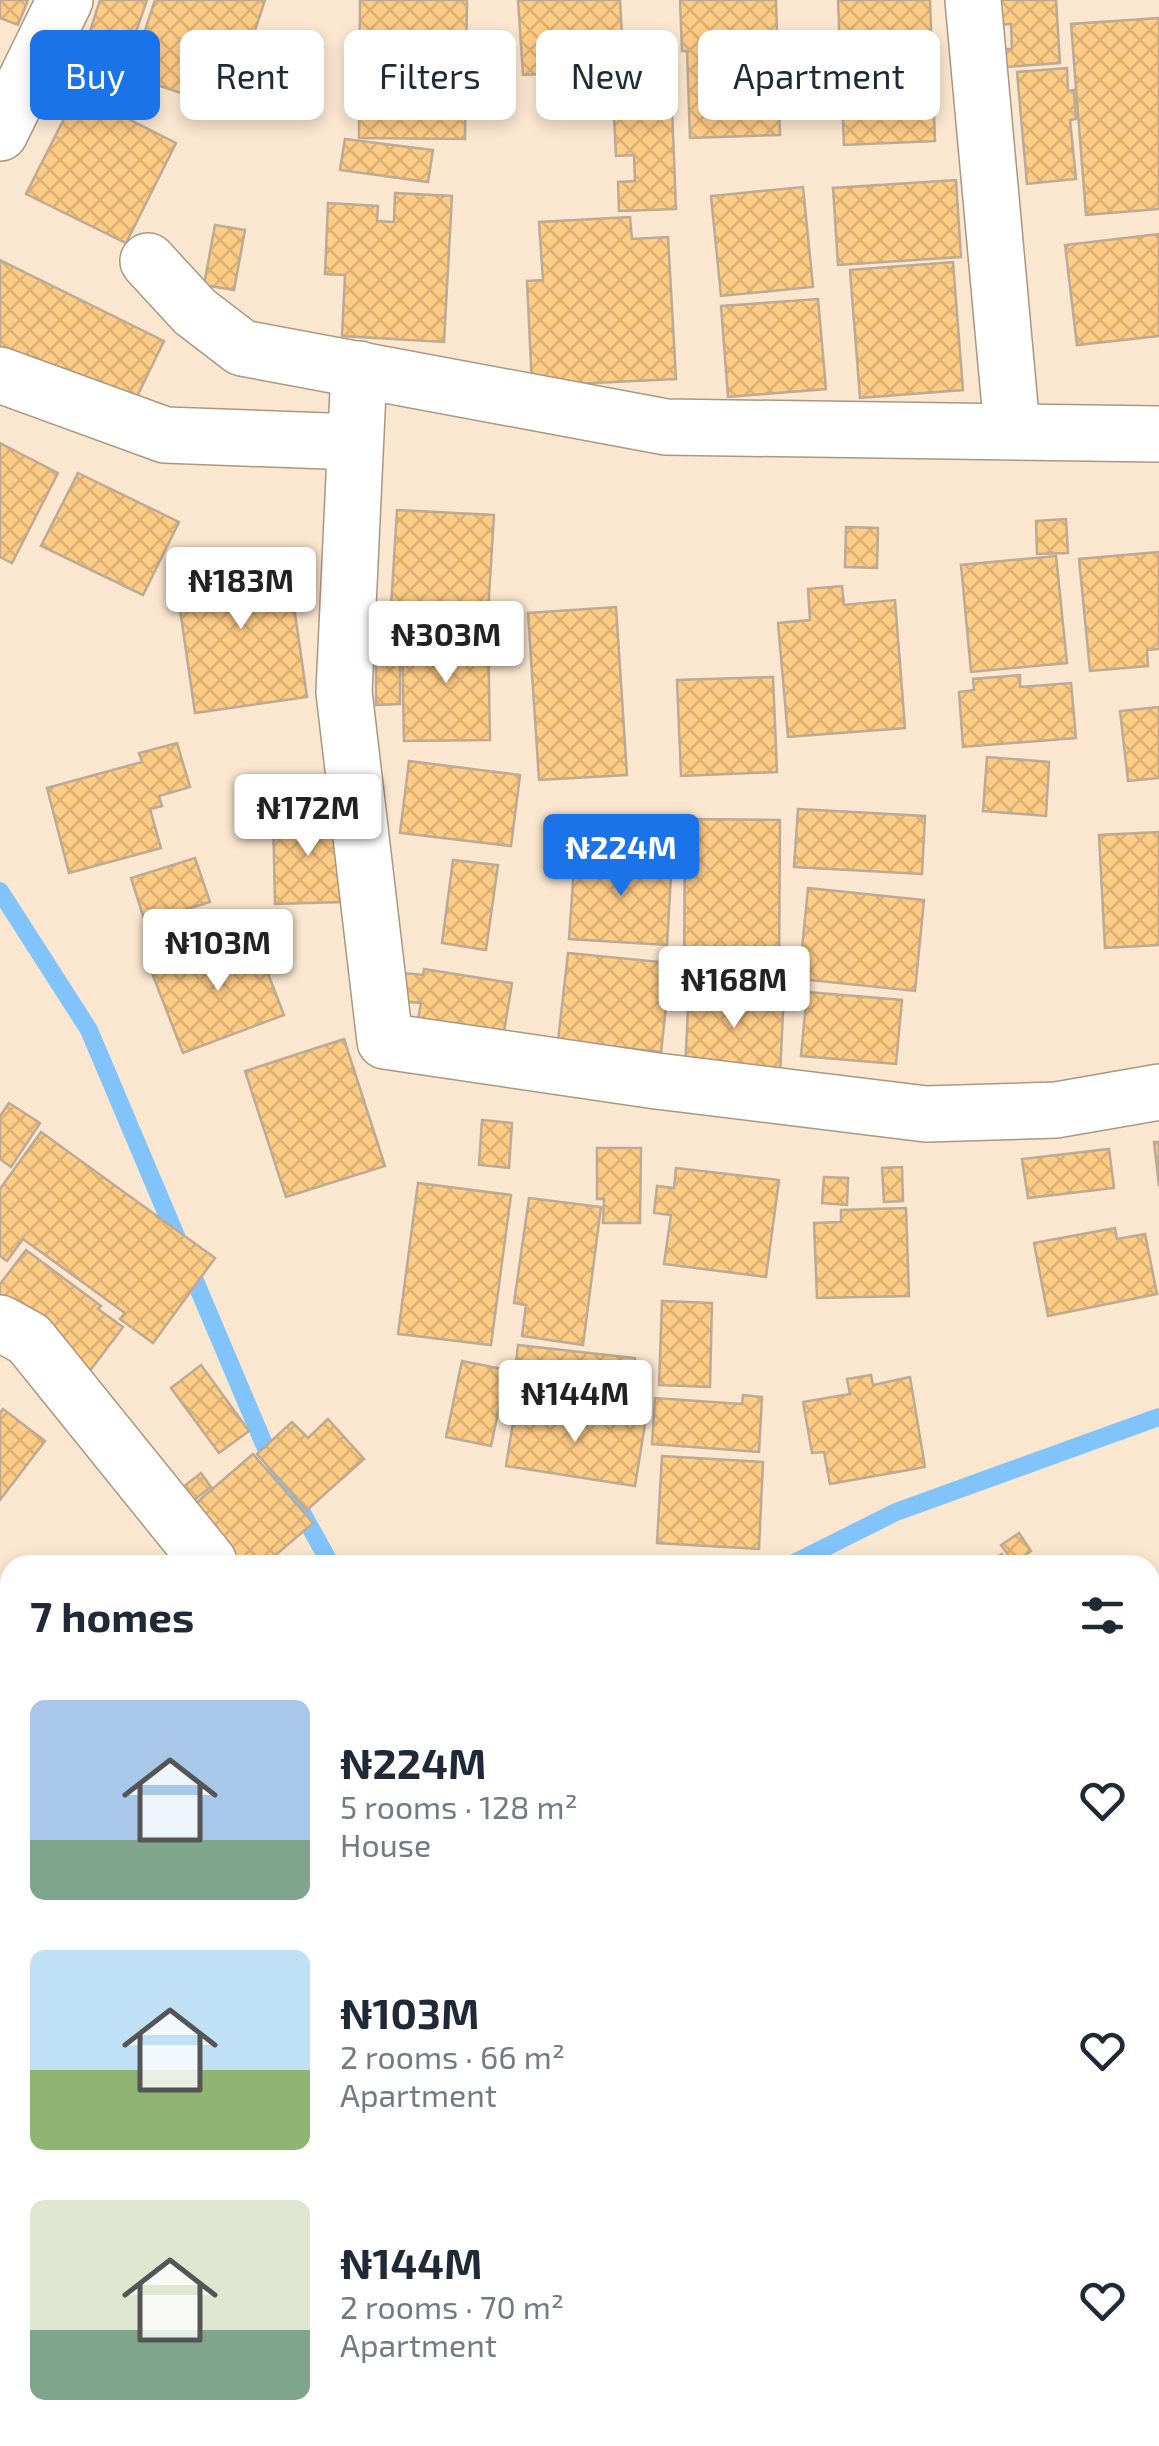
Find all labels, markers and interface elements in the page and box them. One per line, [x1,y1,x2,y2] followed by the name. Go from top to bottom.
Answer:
[30,30,160,120] chip: Buy
[180,30,324,120] chip: Rent
[344,30,516,120] chip: Filters
[536,30,678,120] chip: New
[698,30,940,120] chip: Apartment
[171,547,311,632] pin: ₦183M
[188,560,294,598] text: ₦183M
[376,601,516,686] pin: ₦303M
[391,614,501,652] text: ₦303M
[238,774,378,859] pin: ₦172M
[256,787,360,825] text: ₦172M
[551,814,691,899] pin: ₦224M
[565,827,677,865] text: ₦224M
[148,909,288,994] pin: ₦103M
[165,922,271,960] text: ₦103M
[664,946,804,1031] pin: ₦168M
[681,959,787,997] text: ₦168M
[505,1360,645,1445] pin: ₦144M
[521,1373,629,1411] text: ₦144M
[1075,1588,1130,1643] icon: filters
[30,1590,194,1640] text: 7 homes
[340,1737,486,1787] text: ₦224M
[110,1740,230,1860] icon: home
[1075,1773,1130,1828] icon: heart
[340,1787,578,1825] text: 5 rooms · 128 m²
[340,1825,431,1863] text: House
[340,1987,479,2037] text: ₦103M
[110,1990,230,2110] icon: home
[1075,2023,1130,2078] icon: heart
[340,2037,565,2075] text: 2 rooms · 66 m²
[340,2075,497,2113] text: Apartment
[340,2237,483,2287] text: ₦144M
[110,2240,230,2360] icon: home
[1075,2273,1130,2328] icon: heart
[340,2287,564,2325] text: 2 rooms · 70 m²
[340,2325,497,2363] text: Apartment

